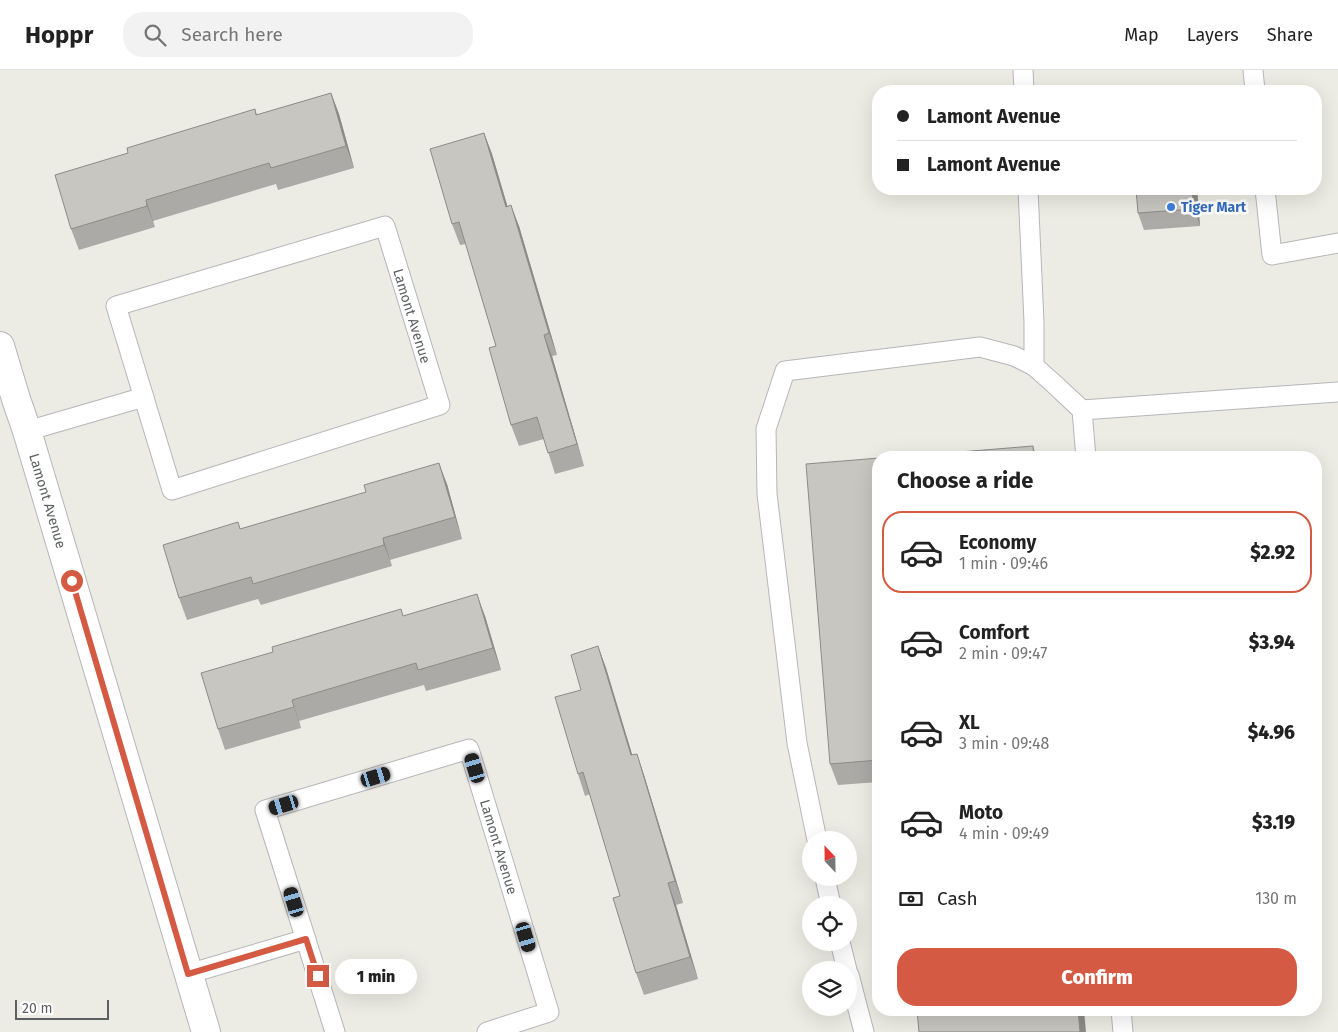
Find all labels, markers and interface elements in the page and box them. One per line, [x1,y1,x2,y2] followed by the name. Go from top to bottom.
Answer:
[123,12,473,57] search box
[25,21,93,49] text: Hoppr
[141,21,169,49] icon: search
[181,23,283,46] text: Search here
[1124,24,1159,46] text: Map
[1187,24,1239,46] text: Layers
[1267,24,1313,46] text: Share
[927,105,1061,128] text: Lamont Avenue
[927,153,1061,176] text: Lamont Avenue
[1181,199,1247,216] place label: Tiger Mart
[1165,201,1177,213] marker: Tiger Mart
[389,267,434,366] street label: Lamont Avenue
[25,451,69,550] street label: Lamont Avenue
[897,467,1033,494] text: Choose a ride
[899,530,944,575] icon: car
[959,531,1036,554] text: Economy
[1250,541,1295,564] text: $2.92
[959,554,1048,573] text: 1 min · 09:46
[61,570,83,592] route start
[899,620,944,665] icon: car
[959,621,1029,644] text: Comfort
[1249,631,1295,654] text: $3.94
[959,644,1047,663] text: 2 min · 09:47
[899,710,944,755] icon: car
[959,711,980,734] text: XL
[1248,721,1295,744] text: $4.96
[959,734,1049,753] text: 3 min · 09:48
[463,751,486,785] car
[359,765,392,789] car
[267,793,300,817] car
[476,798,521,896] street label: Lamont Avenue
[899,800,944,845] icon: car
[959,801,1003,824] text: Moto
[1252,811,1295,834] text: $3.19
[959,824,1049,843] text: 4 min · 09:49
[802,831,858,886] north arrow
[802,831,857,1016] map controls
[282,885,305,919] car
[897,885,925,913] icon: cash
[937,887,978,910] text: Cash
[1255,889,1297,908] text: 130 m
[802,896,857,951] button: locate
[514,920,537,954] car
[897,948,1297,1006] button: Confirm
[336,958,418,994] callout: 1 min
[802,961,857,1016] button: layers
[307,965,329,987] route end
[357,967,395,986] text: 1 min
[15,997,109,1020] scale bar
[22,1000,52,1017] text: 20 m

